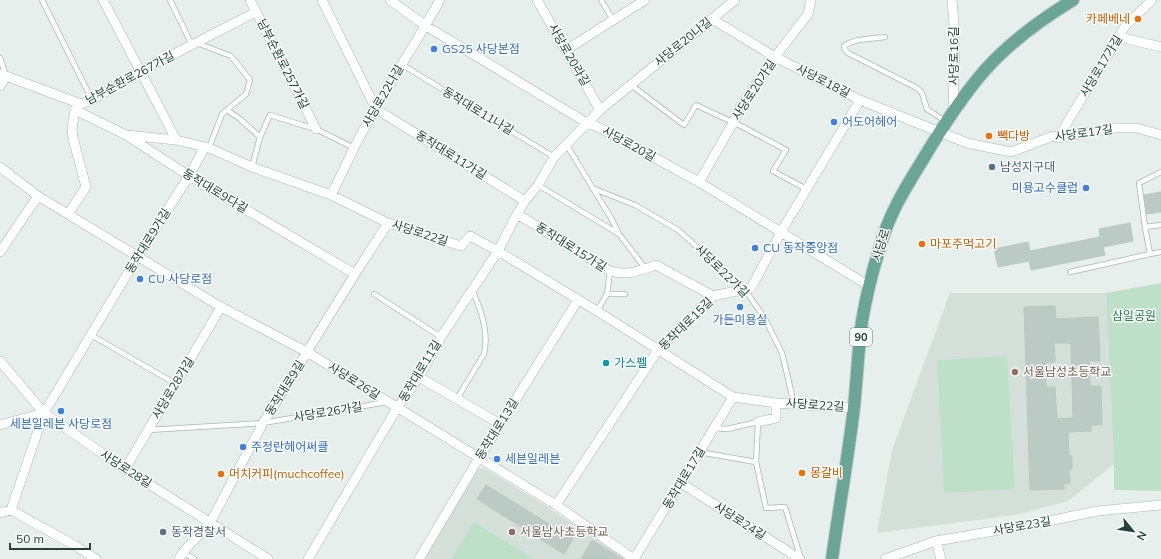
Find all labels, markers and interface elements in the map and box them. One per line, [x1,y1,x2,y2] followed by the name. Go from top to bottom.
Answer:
[1086,11,1130,26] place label: 카페베네
[651,14,714,69] street label: 사당로20나길
[1133,14,1143,24] marker: 카페베네
[254,16,313,111] street label: 남부순환로257가길
[546,21,593,89] street label: 사당로20라길
[946,27,961,85] street label: 사당로16길
[1076,32,1125,99] street label: 사당로17가길
[442,41,520,56] place label: GS25 사당본점
[429,44,439,54] marker: GS25 사당본점
[83,48,177,107] street label: 남부순환로267가길
[728,56,779,123] street label: 사당로20가길
[794,61,853,101] street label: 사당로18길
[359,62,406,130] street label: 사당로22나길
[440,83,517,138] street label: 동작대로11나길
[842,114,897,129] place label: 어도어헤어
[829,117,839,127] marker: 어도어헤어
[1054,121,1114,144] street label: 사당로17길
[600,123,658,164] street label: 사당로20길
[413,127,489,182] street label: 동작대로11가길
[997,128,1030,143] place label: 빽다방
[984,131,994,141] marker: 빽다방
[1000,159,1055,174] place label: 남성지구대
[987,162,997,172] marker: 남성지구대
[180,165,251,216] street label: 동작대로9다길
[1012,180,1078,195] place label: 미용고수클럽
[1081,183,1091,193] marker: 미용고수클럽
[122,206,173,276] street label: 동작대로9가길
[390,216,450,249] street label: 사당로22길
[533,219,609,274] street label: 동작대로15가길
[869,227,893,263] street label: 사당로
[930,236,996,251] place label: 마포주먹고기
[917,239,927,249] marker: 마포주먹고기
[763,240,838,255] place label: CU 동작중앙점
[692,241,753,300] street label: 사당로22가길
[750,243,760,253] marker: CU 동작중앙점
[148,271,212,286] place label: CU 사당로점
[135,274,145,284] marker: CU 사당로점
[655,294,716,353] street label: 동작대로15길
[735,302,745,312] marker: 가든미용실
[1112,308,1156,323] park label: 삼일공원
[712,312,768,327] place label: 가든미용실
[850,328,872,346] road number: 90
[395,337,444,404] street label: 동작대로11길
[148,354,197,421] street label: 사당로28가길
[614,355,647,370] place label: 가스펠
[262,357,307,418] street label: 동작대로9길
[601,358,611,368] marker: 가스펠
[325,359,383,402] street label: 사당로26길
[1023,364,1111,379] place label: 서울남성초등학교
[1010,367,1020,377] marker: 서울남성초등학교
[472,395,521,462] street label: 동작대로13길
[785,395,845,414] street label: 사당로22길
[292,399,363,424] street label: 사당로26가길
[56,406,66,416] marker: 세븐일레븐 사당로점
[10,416,112,431] place label: 세븐일레븐 사당로점
[251,439,328,454] place label: 주정란헤어써클
[238,442,248,452] marker: 주정란헤어써클
[659,444,708,511] street label: 동작대로17길
[98,446,155,491] street label: 사당로28길
[505,451,560,466] place label: 세븐일레븐
[492,454,502,464] marker: 세븐일레븐
[810,465,843,480] place label: 몽갈비
[229,466,345,481] place label: 머치커피(muchcoffee)
[797,468,807,478] marker: 몽갈비
[216,469,226,479] marker: 머치커피(muchcoffee)
[712,498,769,543] street label: 사당로24길
[1113,511,1153,551] north arrow
[992,513,1052,538] street label: 사당로23길
[171,524,226,539] place label: 동작경찰서
[520,524,608,539] place label: 서울남사초등학교
[10,525,90,551] scale bar
[158,527,168,537] marker: 동작경찰서
[507,527,517,537] marker: 서울남사초등학교
[1134,529,1150,543] text: N
[16,531,44,546] text: 50 m

